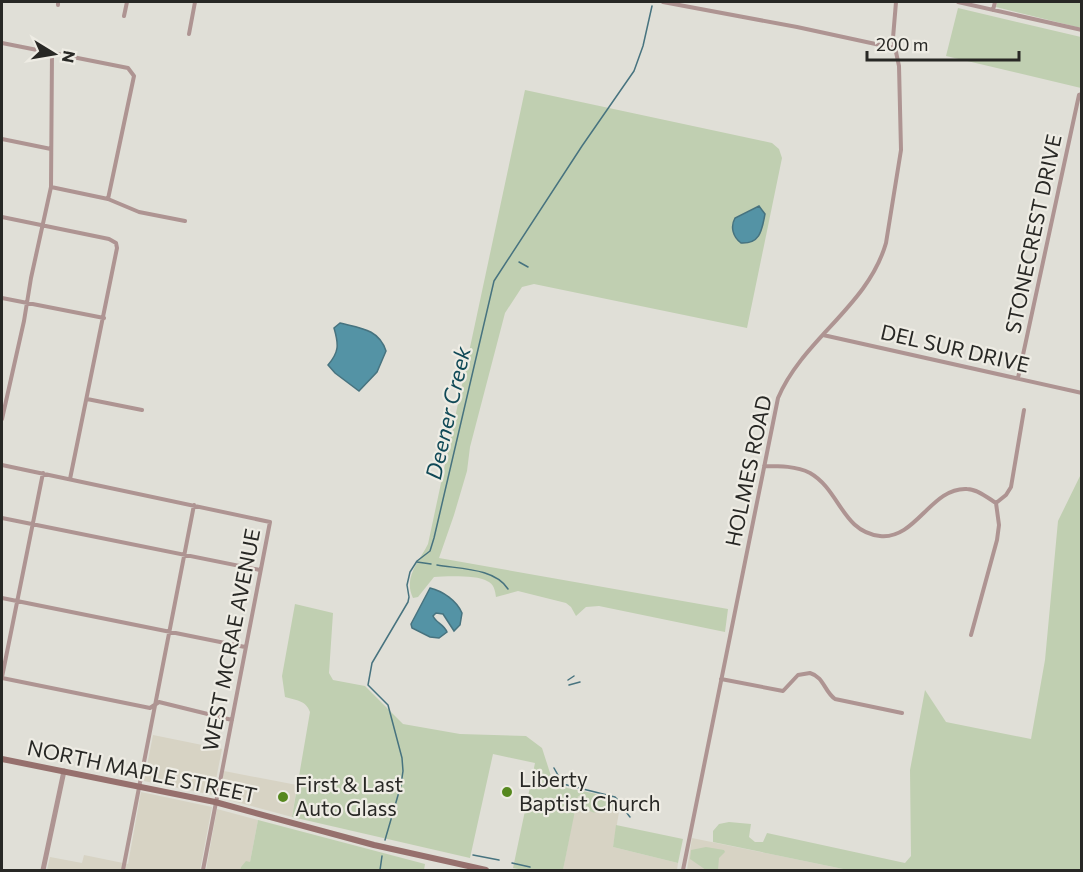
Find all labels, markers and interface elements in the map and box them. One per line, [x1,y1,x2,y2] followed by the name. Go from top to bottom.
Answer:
[24,24,84,84] north arrow
[867,24,1018,62] scale bar
[876,33,929,55] text: 200 m
[59,49,80,65] text: N
[999,132,1066,336] street label: STONECREST DRIVE
[878,318,1032,377] street label: DEL SUR DRIVE
[419,343,476,482] water label: Deener Creek
[719,393,776,549] street label: HOLMES ROAD
[197,526,264,753] street label: WEST MCRAE AVENUE
[25,734,259,807] street label: NORTH MAPLE STREET
[519,766,661,815] place label: Liberty Baptist Church
[295,771,403,820] place label: First & Last Auto Glass
[500,785,514,799] marker: Liberty Baptist Church
[276,790,290,804] marker: First & Last Auto Glass

